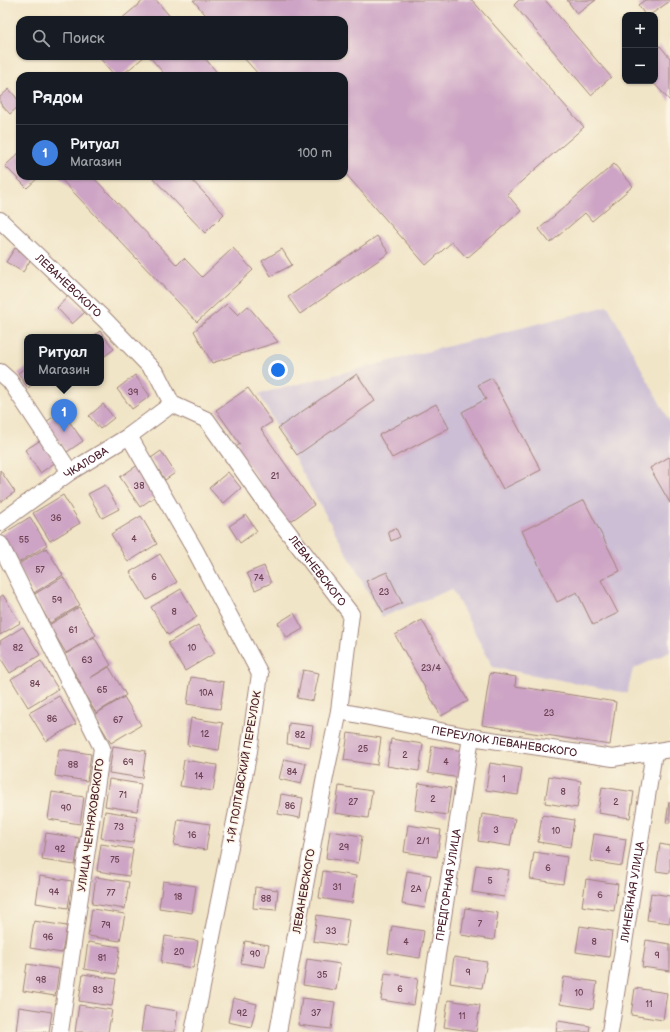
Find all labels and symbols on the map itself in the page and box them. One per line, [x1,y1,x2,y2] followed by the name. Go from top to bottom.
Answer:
[33,250,104,320] street label: ЛЕВАНЕВСКОГО
[268,360,288,380] your location
[128,387,138,398] house number: 39
[51,399,77,432] pin: 1
[61,444,111,481] street label: ЧКАЛОВА
[271,471,279,482] house number: 21
[134,481,144,492] house number: 38
[50,513,62,524] house number: 36
[286,532,349,609] street label: ЛЕВАНЕВСКОГО
[131,534,137,545] house number: 4
[19,535,29,546] house number: 55
[35,565,45,576] house number: 57
[151,572,157,583] house number: 6
[254,573,264,584] house number: 74
[379,587,390,598] house number: 23
[52,595,62,606] house number: 59
[171,607,177,618] house number: 8
[69,625,77,636] house number: 61
[13,643,24,654] house number: 82
[188,643,196,654] house number: 10
[81,655,93,666] house number: 63
[421,663,442,674] house number: 23/4
[30,679,41,690] house number: 84
[97,685,107,696] house number: 65
[199,688,214,699] house number: 10А
[224,689,264,844] street label: 1-Й ПОЛТАВСКИЙ ПЕРЕУЛОК
[544,708,555,719] house number: 23
[47,714,58,725] house number: 86
[113,715,124,726] house number: 67
[430,723,578,759] street label: ПЕРЕУЛОК ЛЕВАНЕВСКОГО
[201,729,210,740] house number: 12
[295,730,306,741] house number: 82
[358,744,368,755] house number: 25
[402,750,408,761] house number: 2
[75,757,107,893] street label: УЛИЦА ЧЕРНЯХОВСКОГО
[123,757,133,768] house number: 69
[443,757,449,768] house number: 4
[68,760,78,771] house number: 88
[287,767,298,778] house number: 84
[195,771,204,782] house number: 14
[502,774,506,785] house number: 1
[560,787,566,798] house number: 8
[119,790,127,801] house number: 71
[430,794,436,805] house number: 2
[348,797,358,808] house number: 27
[613,797,619,808] house number: 2
[285,801,296,812] house number: 86
[61,803,71,814] house number: 90
[114,822,124,833] house number: 73
[493,825,499,836] house number: 3
[552,826,560,837] house number: 10
[433,827,463,942] street label: ПРЕДГОРНАЯ УЛИЦА
[188,830,197,841] house number: 16
[417,836,429,847] house number: 2/1
[618,840,646,944] street label: ЛИНЕЙНАЯ УЛИЦА
[339,842,349,853] house number: 29
[55,844,66,855] house number: 92
[605,845,611,856] house number: 4
[290,848,318,935] street label: ЛЕВАНЕВСКОГО
[110,855,120,866] house number: 75
[545,863,551,874] house number: 6
[487,876,493,887] house number: 5
[332,882,342,893] house number: 31
[411,884,422,895] house number: 2А
[49,887,60,898] house number: 94
[107,888,116,899] house number: 77
[597,890,603,901] house number: 6
[174,892,182,903] house number: 18
[261,894,271,905] house number: 88
[478,919,483,930] house number: 7
[101,920,111,931] house number: 79
[325,926,337,937] house number: 33
[43,932,54,943] house number: 96
[403,937,409,948] house number: 4
[591,937,597,948] house number: 8
[174,947,184,958] house number: 20
[250,949,260,960] house number: 90
[654,950,660,961] house number: 9
[98,953,106,964] house number: 81
[465,967,471,978] house number: 9
[317,970,327,981] house number: 35
[36,975,46,986] house number: 98
[397,984,403,995] house number: 6
[93,985,104,996] house number: 83
[575,988,583,999] house number: 10
[646,999,652,1010] house number: 11
[237,1008,248,1019] house number: 92
[311,1008,322,1019] house number: 37
[459,1011,465,1022] house number: 11

